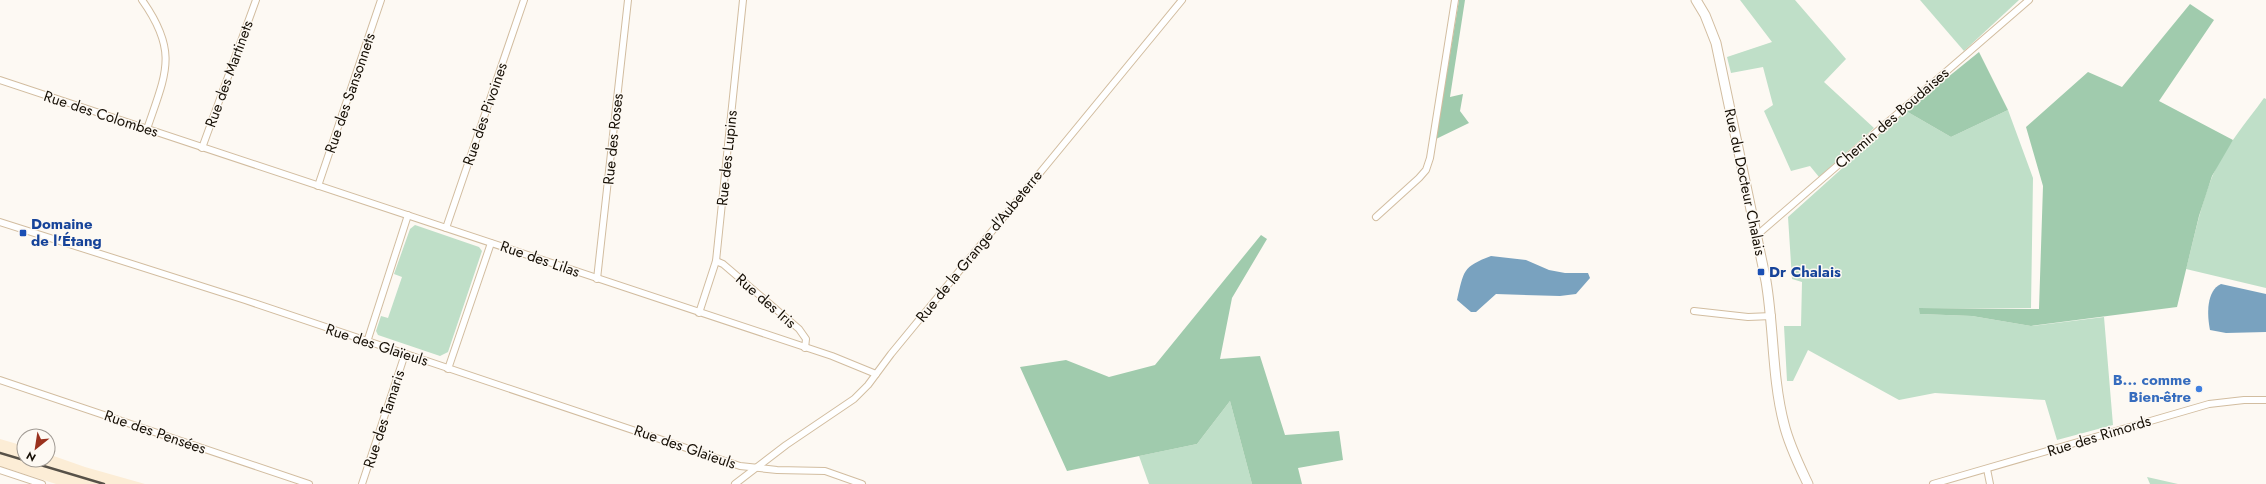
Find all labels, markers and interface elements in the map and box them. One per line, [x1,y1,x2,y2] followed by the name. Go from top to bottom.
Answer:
[199,17,259,131] street label: Rue des Martinets
[319,30,381,156] street label: Rue des Sansonnets
[457,60,513,168] street label: Rue des Pivoines
[1830,62,1954,174] street label: Chemin des Boudaises
[41,85,161,143] street label: Rue des Colombes
[597,92,629,186] street label: Rue des Roses
[1719,106,1771,258] street label: Rue du Docteur Chalais
[711,109,743,207] street label: Rue des Lupins
[910,165,1048,327] street label: Rue de la Grange d'Aubeterre
[31,213,102,252] place label: Domaine de l'Étang
[18,228,28,238] marker: Domaine de l'Étang
[497,235,583,283] street label: Rue des Lilas
[1769,261,1841,283] place label: Dr Chalais
[1756,267,1766,277] marker: Dr Chalais
[731,268,801,334] street label: Rue des Iris
[323,318,431,372] street label: Rue des Glaïeuls
[358,367,410,471] street label: Rue des Tamaris
[2113,369,2191,408] place label: B... comme Bien-être
[2194,384,2204,394] marker: B... comme Bien-être
[101,404,209,460] street label: Rue des Pensées
[2044,410,2154,462] street label: Rue des Rimords
[631,419,739,475] street label: Rue des Glaïeuls
[16,428,56,468] north arrow
[23,448,39,466] text: N

